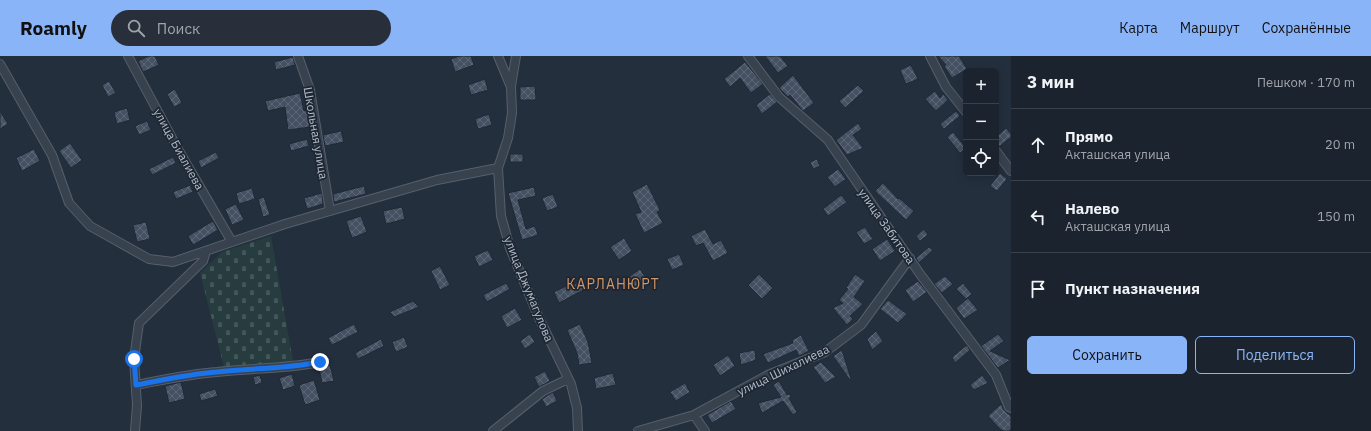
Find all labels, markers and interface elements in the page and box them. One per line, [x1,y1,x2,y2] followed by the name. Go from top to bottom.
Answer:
[111,10,391,46] search box
[20,16,87,40] text: Roamly
[125,17,147,39] icon: search
[157,19,200,38] text: Поиск
[1119,19,1158,37] text: Карта
[1180,19,1240,37] text: Маршрут
[1262,19,1351,37] text: Сохранённые
[963,68,999,176] map controls
[963,68,999,104] button: +
[1027,71,1074,93] text: 3 мин
[1257,74,1355,91] text: Пешком · 170 m
[300,86,332,181] street label: Школьная улица
[963,104,999,140] button: −
[150,106,208,193] street label: улица Биалиева
[1065,127,1113,146] text: Прямо
[1027,134,1049,156] icon: ahead
[1325,136,1355,153] text: 20 m
[963,140,999,176] button: locate
[1065,146,1170,163] text: Акташская улица
[855,185,919,267] street label: улица Забитова
[1065,199,1119,218] text: Налево
[1027,206,1049,228] icon: left
[1317,208,1355,225] text: 150 m
[1065,218,1170,235] text: Акташская улица
[501,234,557,344] street label: улица Джумагулова
[566,275,660,293] district label: КАРЛАНЮРТ
[1027,278,1049,300] icon: arrive
[1065,279,1200,298] text: Пункт назначения
[1027,336,1187,374] button: Сохранить
[1195,336,1355,374] button: Поделиться
[734,341,832,399] street label: улица Шихалиева
[125,350,143,368] route start
[311,353,329,371] route end

